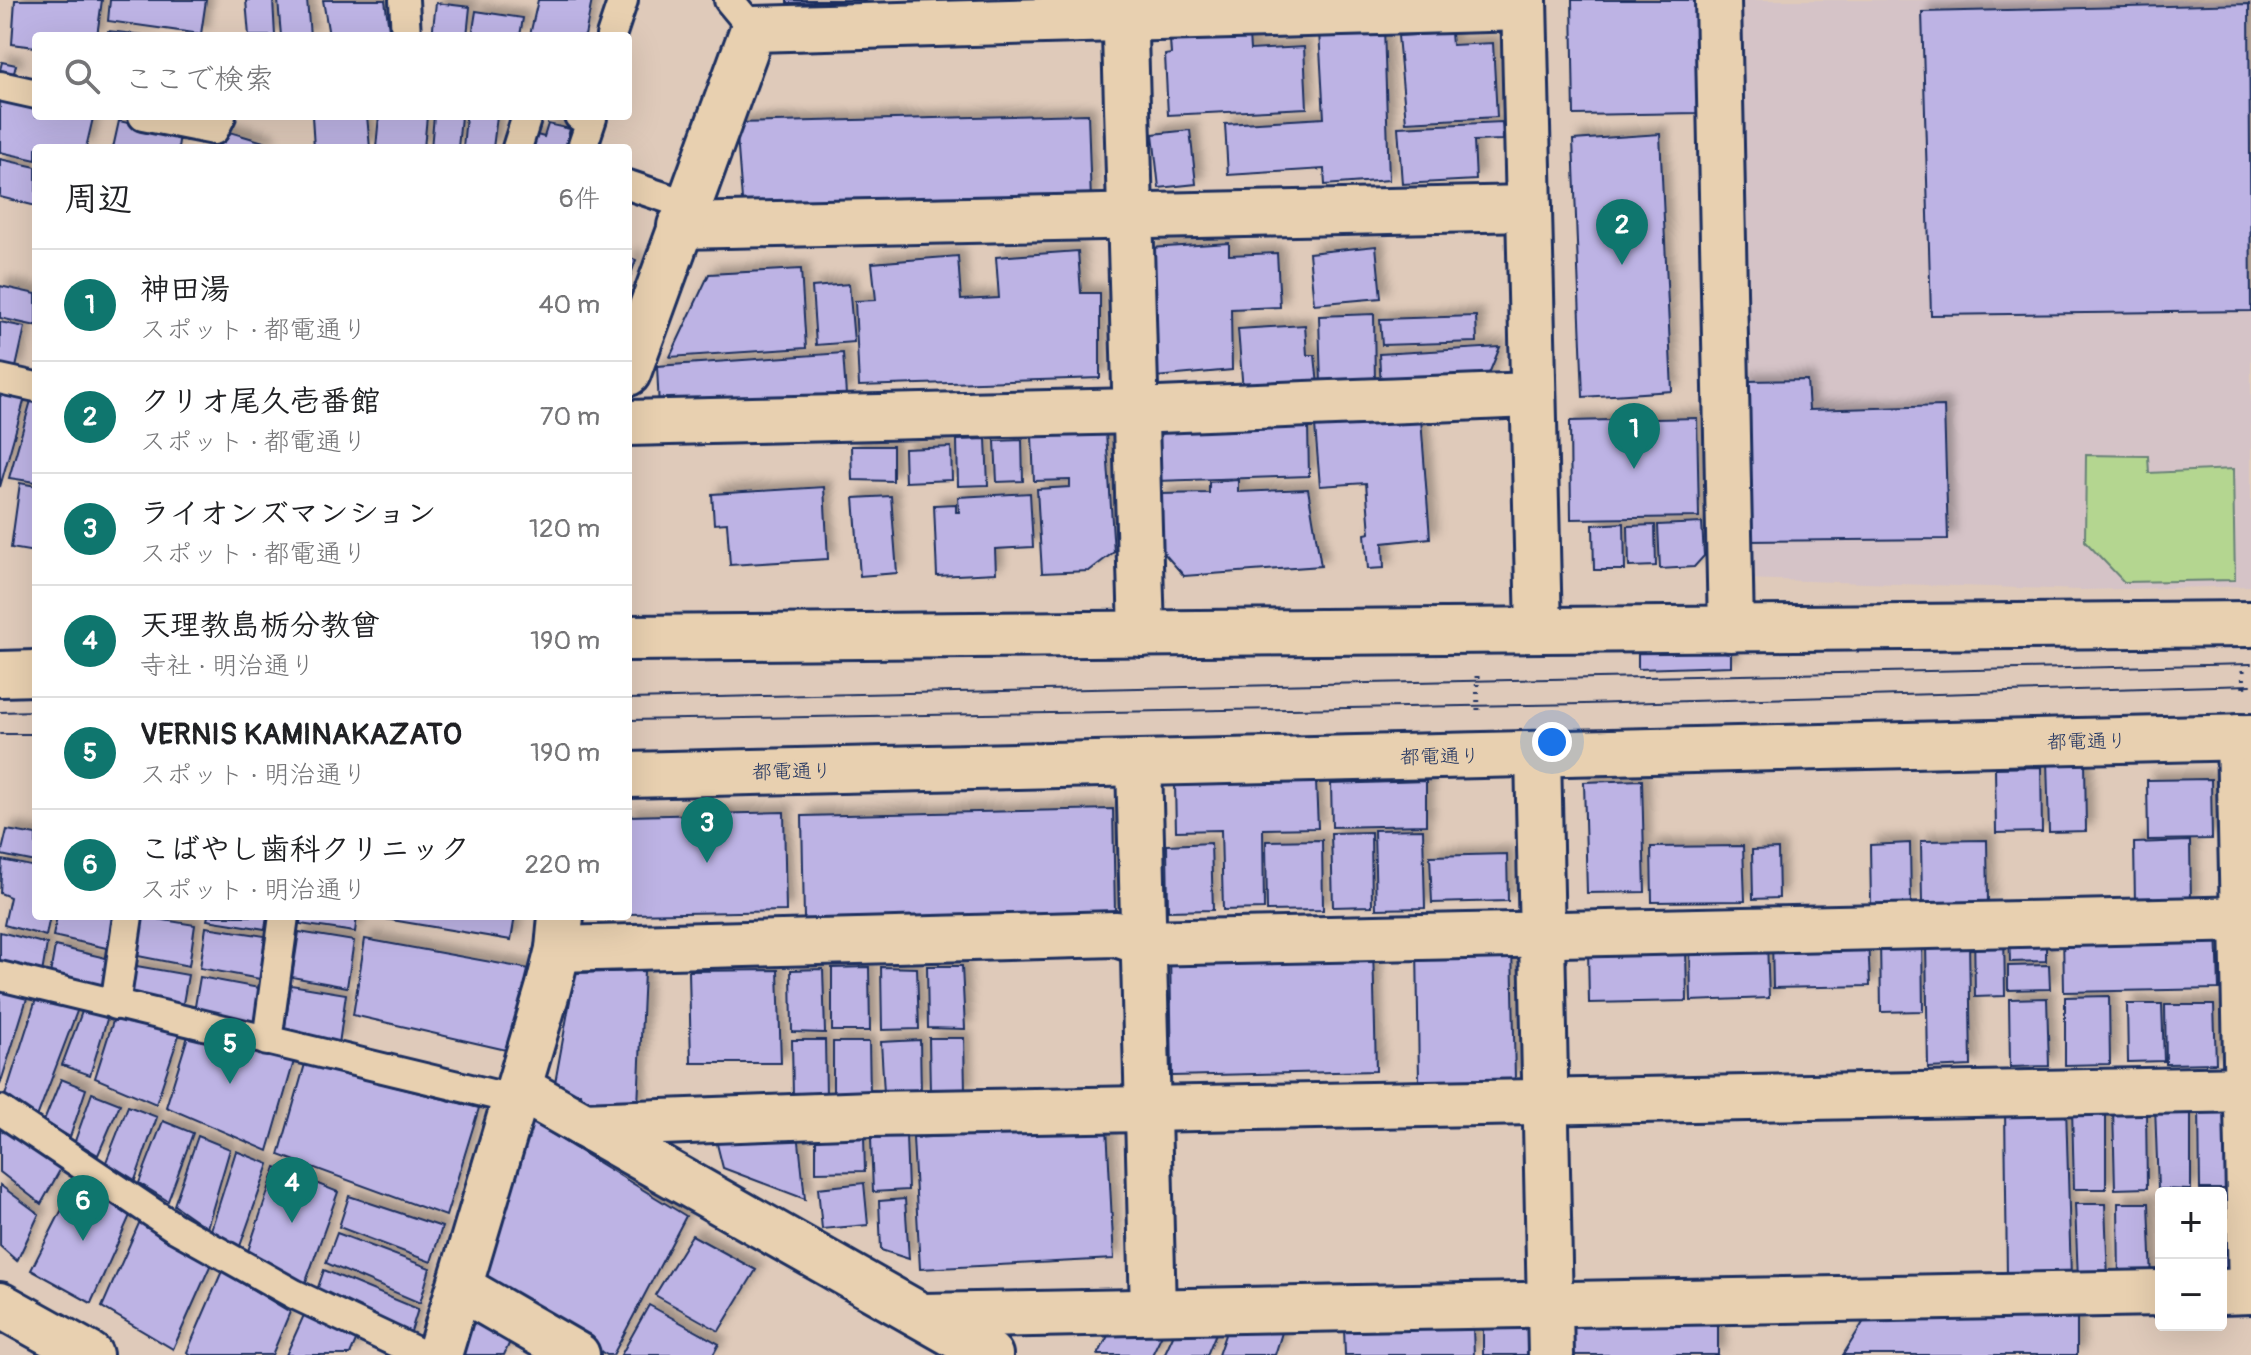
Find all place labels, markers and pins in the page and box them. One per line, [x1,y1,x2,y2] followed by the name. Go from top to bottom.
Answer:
[1596,199,1648,265] pin: 2
[1608,403,1660,469] pin: 1
[681,797,733,863] pin: 3
[204,1018,256,1084] pin: 5
[266,1157,318,1223] pin: 4
[57,1175,109,1241] pin: 6

